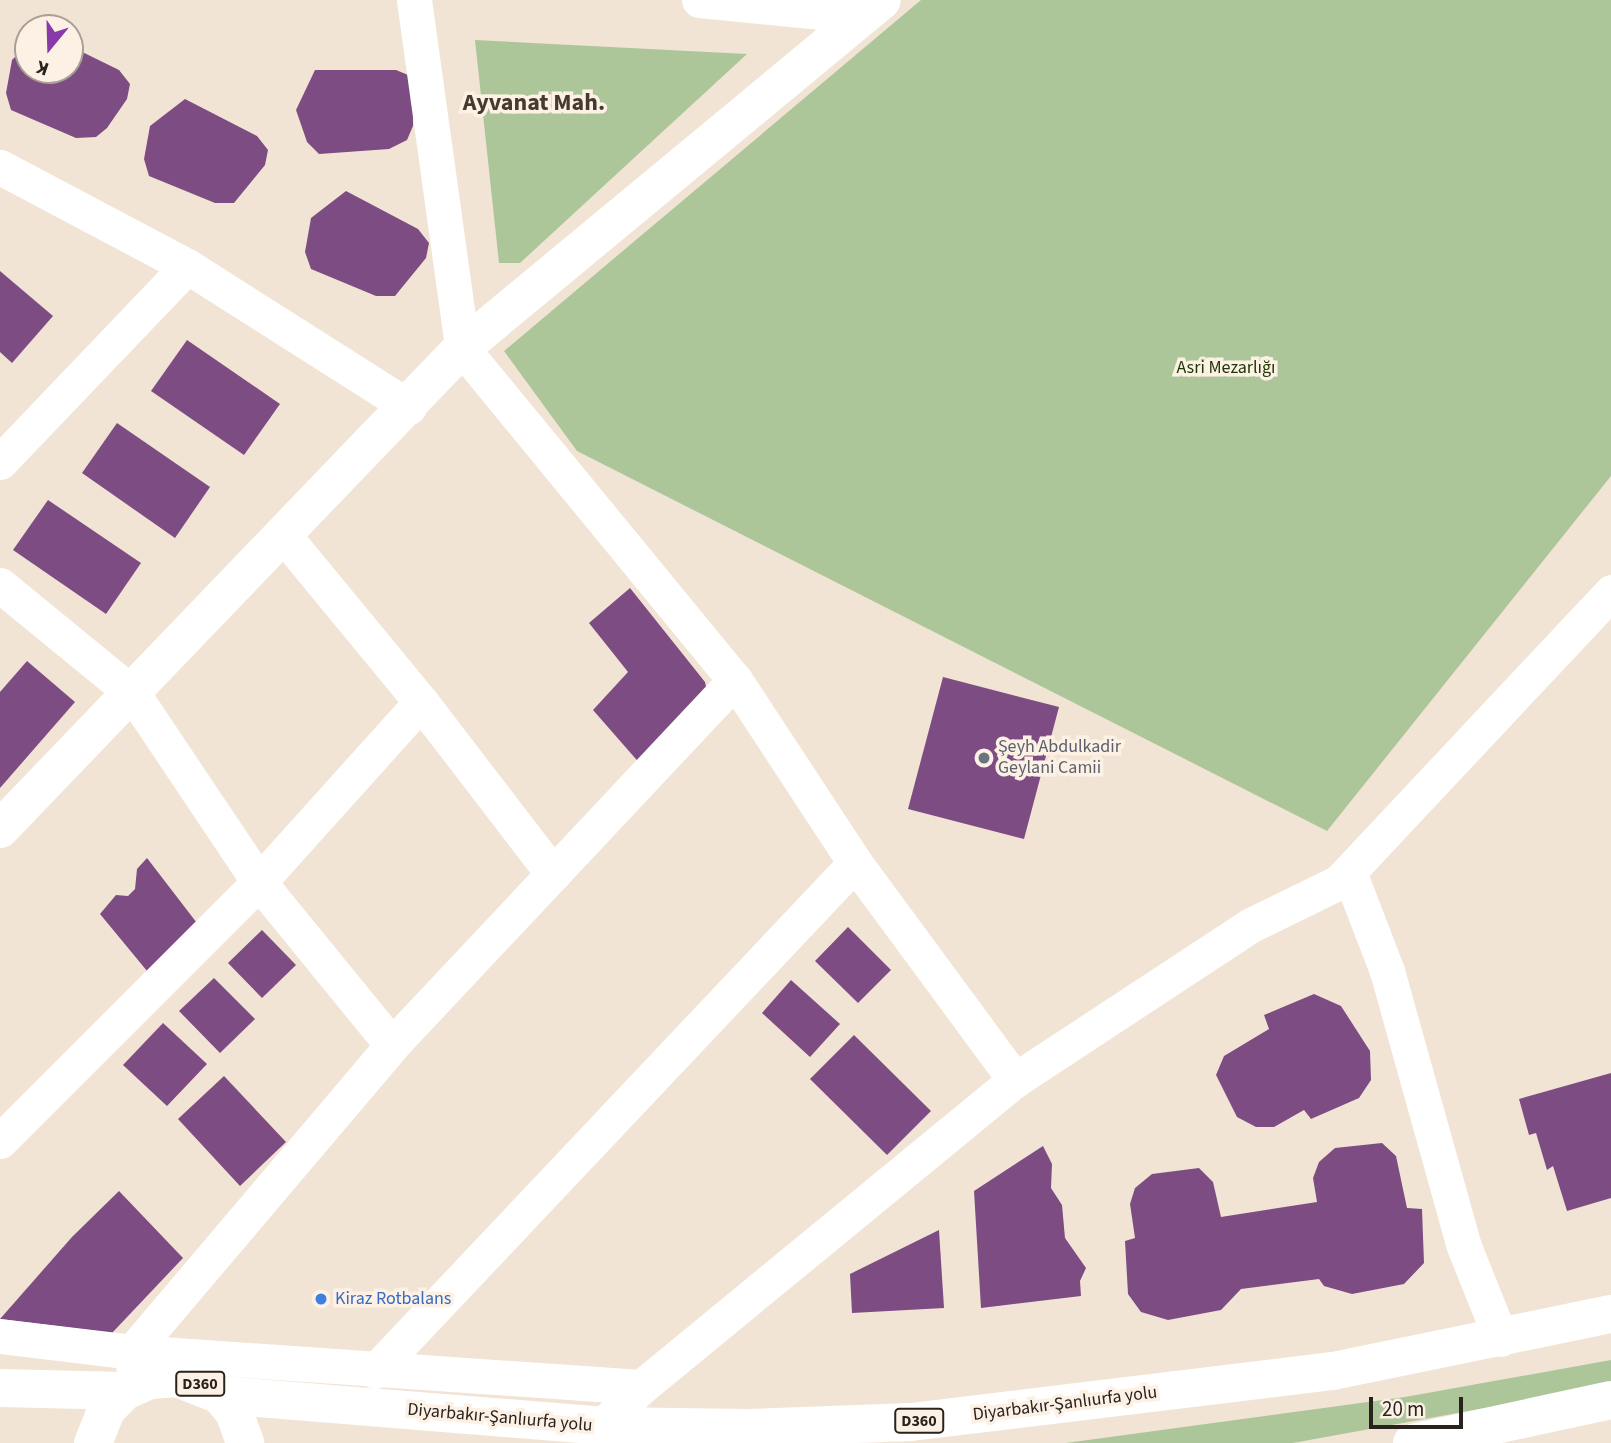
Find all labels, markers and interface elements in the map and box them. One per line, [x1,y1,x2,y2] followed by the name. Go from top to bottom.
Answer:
[14,14,84,84] north arrow
[33,53,53,82] text: K
[463,89,605,117] district label: Ayvanat Mah.
[1176,357,1276,379] park label: Asri Mezarlığı
[998,737,1121,780] place label: Şeyh Abdulkadir Geylani Camii
[976,750,992,766] marker: Şeyh Abdulkadir Geylani Camii
[335,1288,451,1310] place label: Kiraz Rotbalans
[313,1291,329,1307] marker: Kiraz Rotbalans
[174,1372,226,1396] road number: D360
[972,1382,1158,1426] street label: Diyarbakır-Şanlıurfa yolu
[1373,1384,1468,1428] scale bar
[1382,1394,1424,1424] text: 20 m
[407,1399,593,1437] street label: Diyarbakır-Şanlıurfa yolu
[893,1408,945,1434] road number: D360

